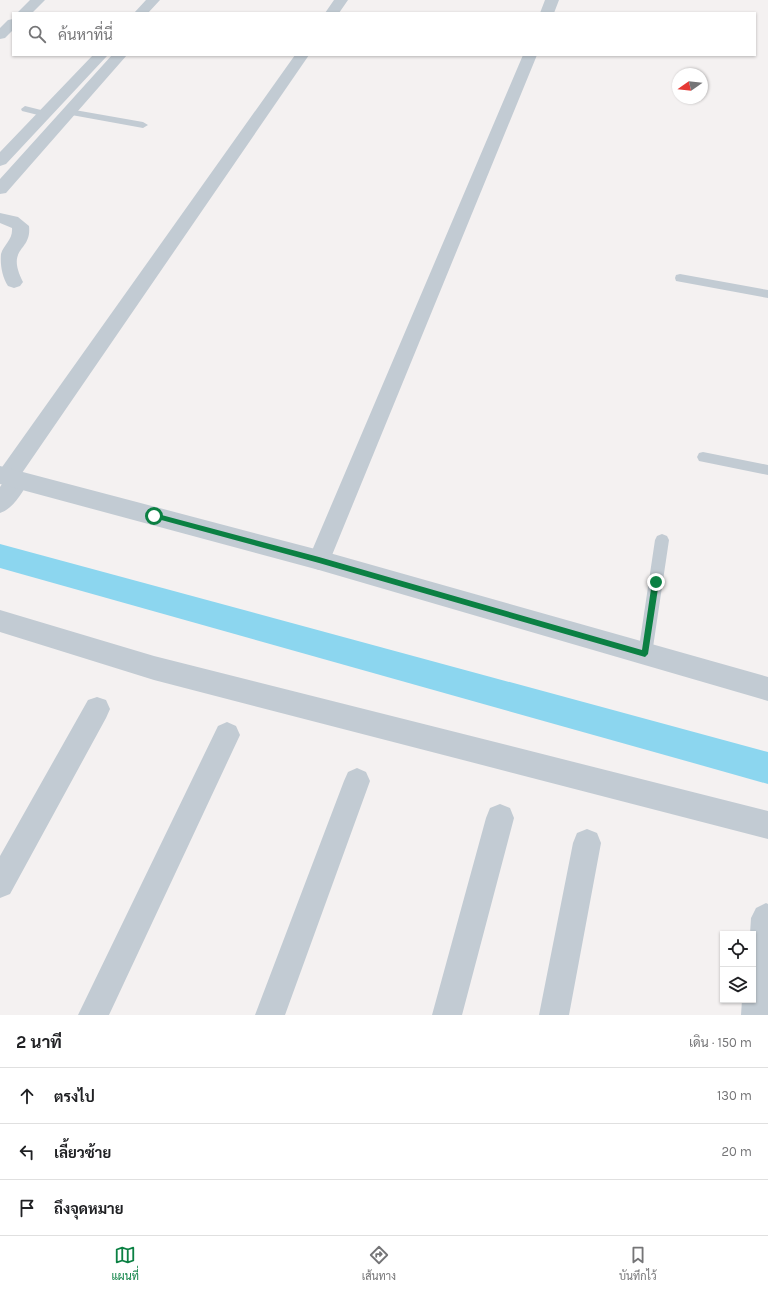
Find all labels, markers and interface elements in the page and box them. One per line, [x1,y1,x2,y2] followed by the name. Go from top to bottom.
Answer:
[12,12,756,56] search box
[26,23,48,45] icon: search
[58,26,113,44] text: ค้นหาที่นี่
[672,68,708,104] north arrow
[145,507,163,525] route start
[647,573,665,591] route end
[720,931,756,1003] map controls
[720,931,756,967] button: locate
[720,967,756,1003] button: layers
[16,1032,62,1052] text: 2 นาที
[689,1035,752,1050] text: เดิน · 150 m
[16,1085,38,1107] icon: ahead
[54,1088,95,1106] text: ตรงไป
[717,1088,752,1103] text: 130 m
[16,1141,38,1163] icon: left
[54,1144,111,1162] text: เลี้ยวซ้าย
[722,1144,752,1159] text: 20 m
[16,1197,38,1219] icon: arrive
[54,1200,124,1218] text: ถึงจุดหมาย
[111,1244,139,1283] tab: แผนที่
[362,1244,396,1283] tab: เส้นทาง
[619,1244,657,1283] tab: บันทึกไว้

